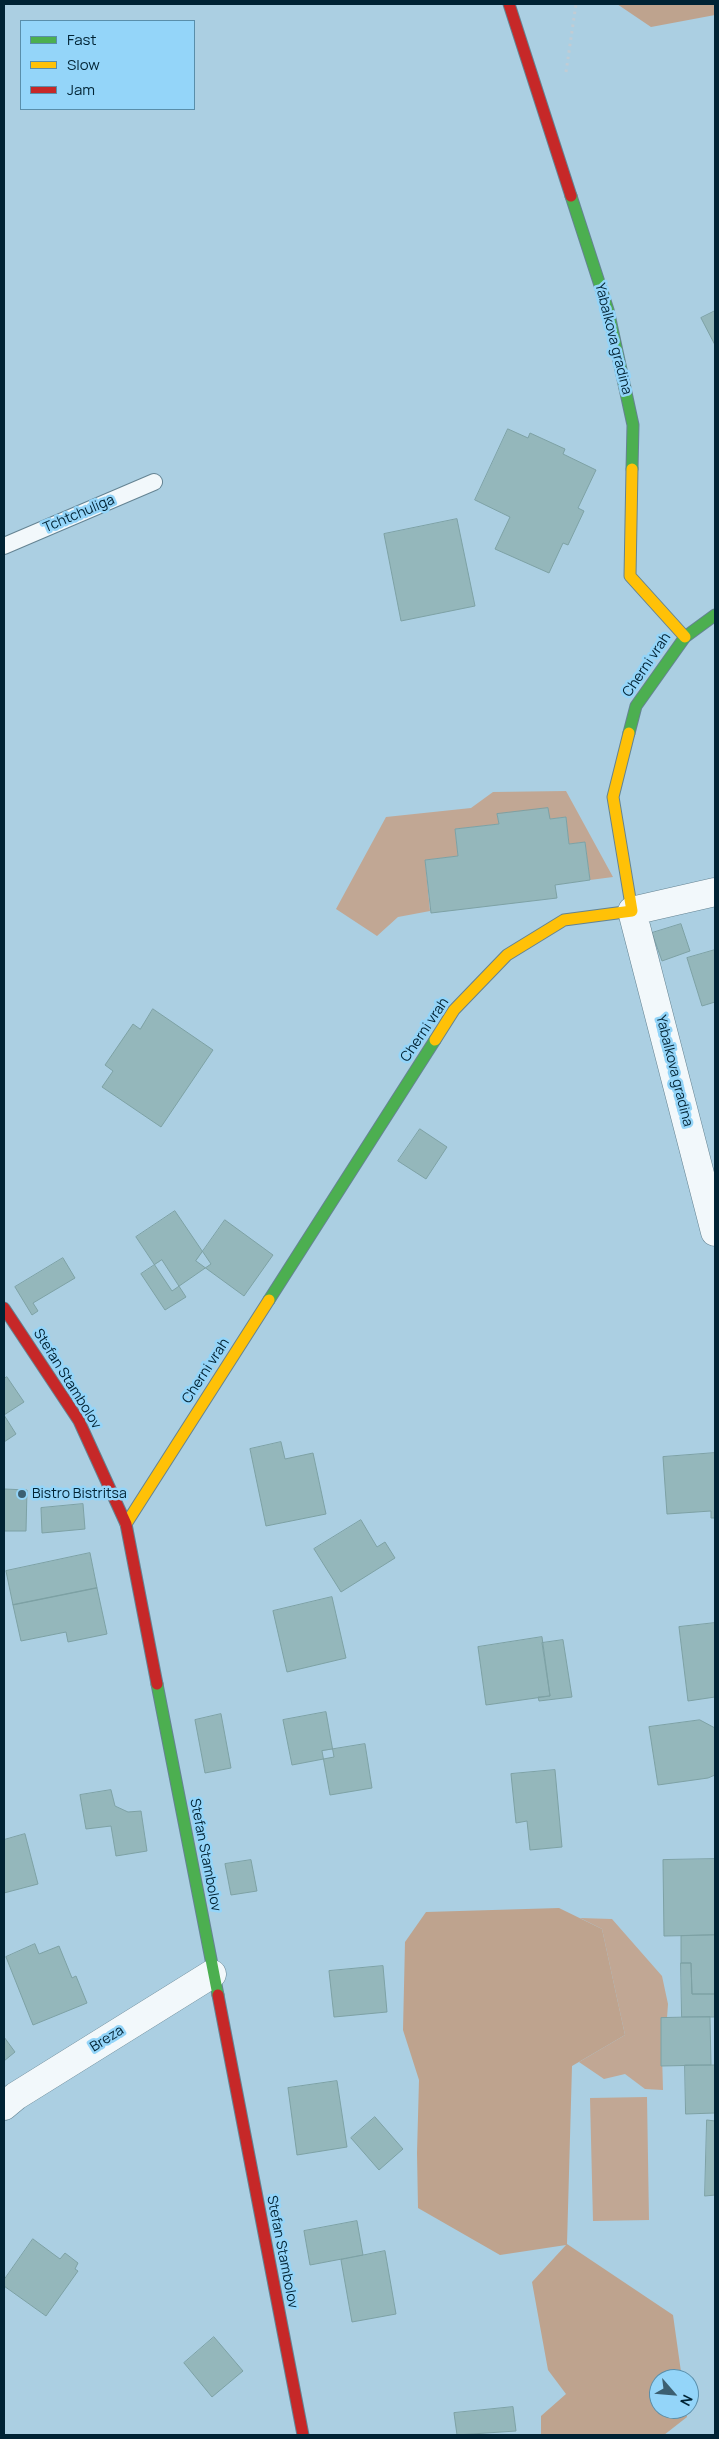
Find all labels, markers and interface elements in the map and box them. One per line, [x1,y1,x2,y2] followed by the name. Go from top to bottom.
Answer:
[20,20,195,110] legend
[67,29,96,50] text: Fast
[67,54,100,75] text: Slow
[67,79,95,100] text: Jam
[591,281,635,397] street label: Yabalkova gradina
[41,491,117,537] street label: Tchtchuliga
[619,630,675,700] street label: Cherni vrah
[397,995,453,1065] street label: Cherni vrah
[652,1013,696,1129] street label: Yabalkova gradina
[30,1326,104,1432] street label: Stefan Stambolov
[179,1335,233,1407] street label: Cherni vrah
[32,1486,127,1502] place label: Bistro Bistritsa
[16,1488,28,1500] marker: Bistro Bistritsa
[186,1797,224,1913] street label: Stefan Stambolov
[87,2022,127,2056] street label: Breza
[263,2194,301,2310] street label: Stefan Stambolov
[649,2369,699,2419] north arrow
[676,2392,698,2409] text: N

